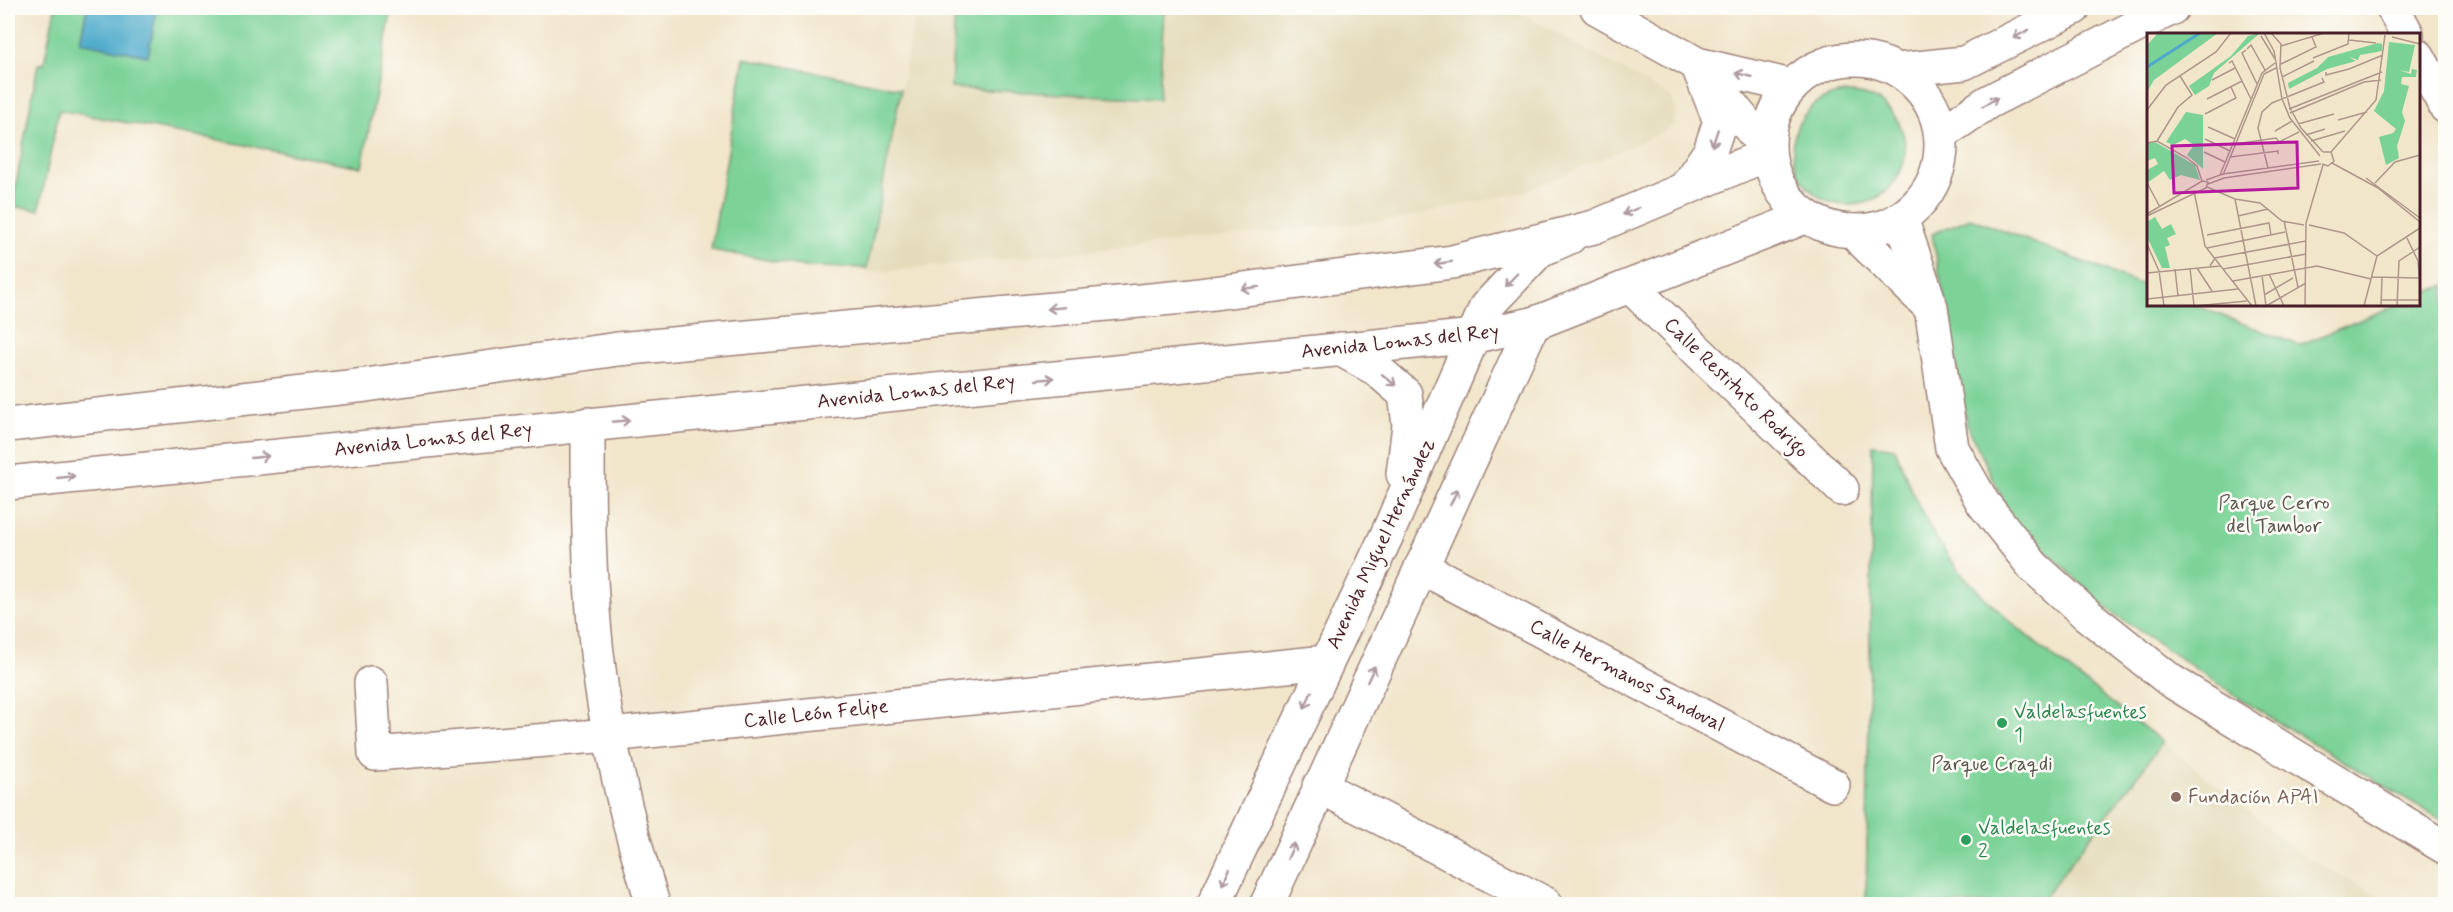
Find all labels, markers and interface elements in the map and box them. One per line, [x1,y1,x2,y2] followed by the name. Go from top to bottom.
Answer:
[2013,29,2031,40] one-way arrow
[2147,33,2420,306] inset map
[1735,68,1754,80] one-way arrow
[1981,95,1998,107] one-way arrow
[1708,128,1719,147] one-way arrow
[1622,206,1640,217] one-way arrow
[1434,257,1454,268] one-way arrow
[1504,273,1518,288] one-way arrow
[1240,282,1260,293] one-way arrow
[1047,303,1066,314] one-way arrow
[1656,312,1814,466] street label: Calle Restituto Rodrigo
[1300,318,1500,366] street label: Avenida Lomas del Rey
[816,368,1016,416] street label: Avenida Lomas del Rey
[1034,373,1054,384] one-way arrow
[1381,373,1396,387] one-way arrow
[610,415,630,426] one-way arrow
[333,416,533,464] street label: Avenida Lomas del Rey
[1320,434,1444,655] street label: Avenida Miguel Hernández
[249,451,269,462] one-way arrow
[55,471,75,482] one-way arrow
[1448,488,1460,506] one-way arrow
[2218,490,2330,540] park label: Parque Cerro del Tambor
[1525,613,1729,739] street label: Calle Hermanos Sandoval
[1366,665,1378,683] one-way arrow
[1302,690,1314,708] one-way arrow
[742,693,890,735] street label: Calle León Felipe
[2014,699,2147,749] place label: Valdelasfuentes 1
[1995,716,2009,730] marker: Valdelasfuentes 1
[1931,751,2053,778] park label: Parque Craqdi
[2188,784,2318,811] place label: Fundación APAI
[2169,790,2183,804] marker: Fundación APAI
[1978,815,2111,865] place label: Valdelasfuentes 2
[1959,833,1973,847] marker: Valdelasfuentes 2
[1286,842,1297,860] one-way arrow
[1220,867,1232,885] one-way arrow

